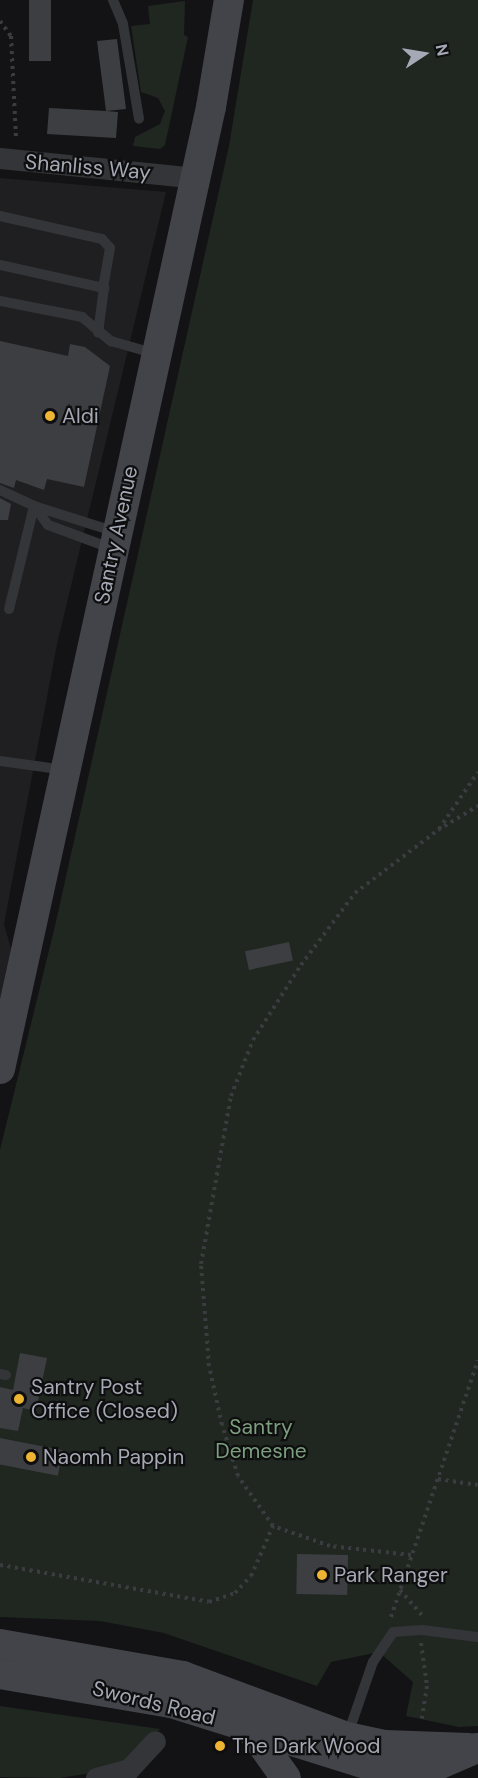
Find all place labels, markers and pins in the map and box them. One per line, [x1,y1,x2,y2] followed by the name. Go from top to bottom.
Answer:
[62,403,99,429] place label: Aldi
[43,409,57,423] marker: Aldi
[31,1374,178,1424] place label: Santry Post Office (Closed)
[12,1392,26,1406] marker: Santry Post Office (Closed)
[43,1444,184,1470] place label: Naomh Pappin
[24,1450,38,1464] marker: Naomh Pappin
[334,1562,448,1588] place label: Park Ranger
[315,1568,329,1582] marker: Park Ranger
[232,1733,381,1759] place label: The Dark Wood
[213,1739,227,1753] marker: The Dark Wood

